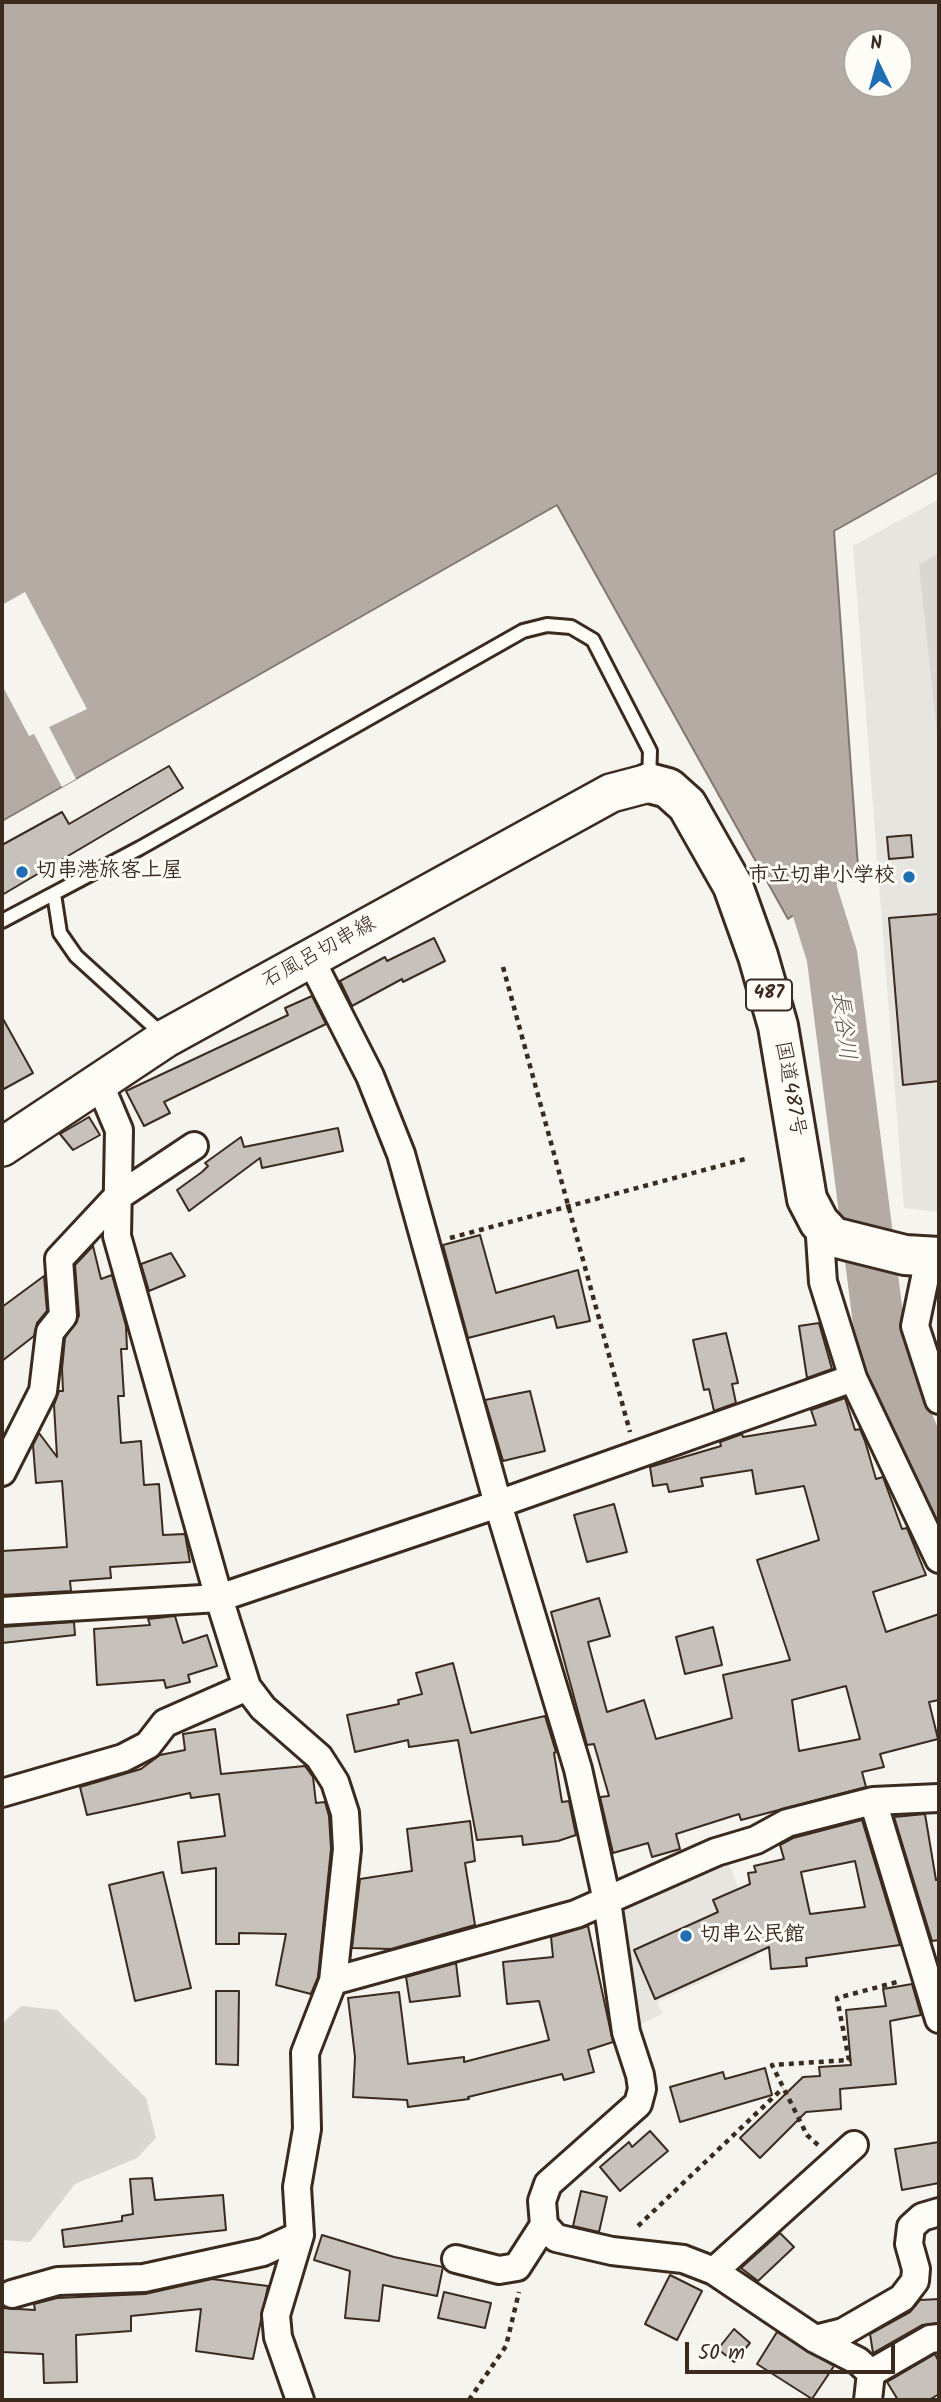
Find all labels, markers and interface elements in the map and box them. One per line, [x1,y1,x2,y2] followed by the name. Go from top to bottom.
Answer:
[843,28,913,98] north arrow
[869,29,884,60] text: N
[36,859,183,885] place label: 切串港旅客上屋
[14,864,30,880] marker: 切串港旅客上屋
[748,864,895,890] place label: 市立切串小学校
[901,869,917,885] marker: 市立切串小学校
[259,912,381,996] street label: 石風呂切串線
[746,979,792,1010] road number: 487
[823,990,859,1062] water label: 長谷川
[767,1039,809,1139] street label: 国道487号
[700,1923,805,1949] place label: 切串公民館
[678,1928,694,1944] marker: 切串公民館
[689,2328,899,2372] scale bar
[698,2337,745,2370] text: 50 m

